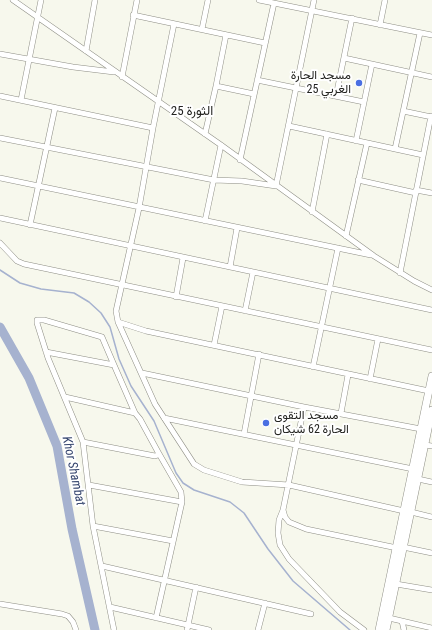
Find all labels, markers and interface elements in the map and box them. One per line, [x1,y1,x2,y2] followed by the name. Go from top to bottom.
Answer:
[291,69,351,97] place label: مسجد الحارة 25 الغربي
[354,78,364,88] marker: مسجد الحارة 25 الغربي
[171,104,213,120] district label: الثورة 25
[274,409,349,437] place label: مسجد التقوى الحارة 62 شيكان
[261,418,271,428] marker: مسجد التقوى الحارة 62 شيكان
[58,435,88,507] water label: Khor Shambat

